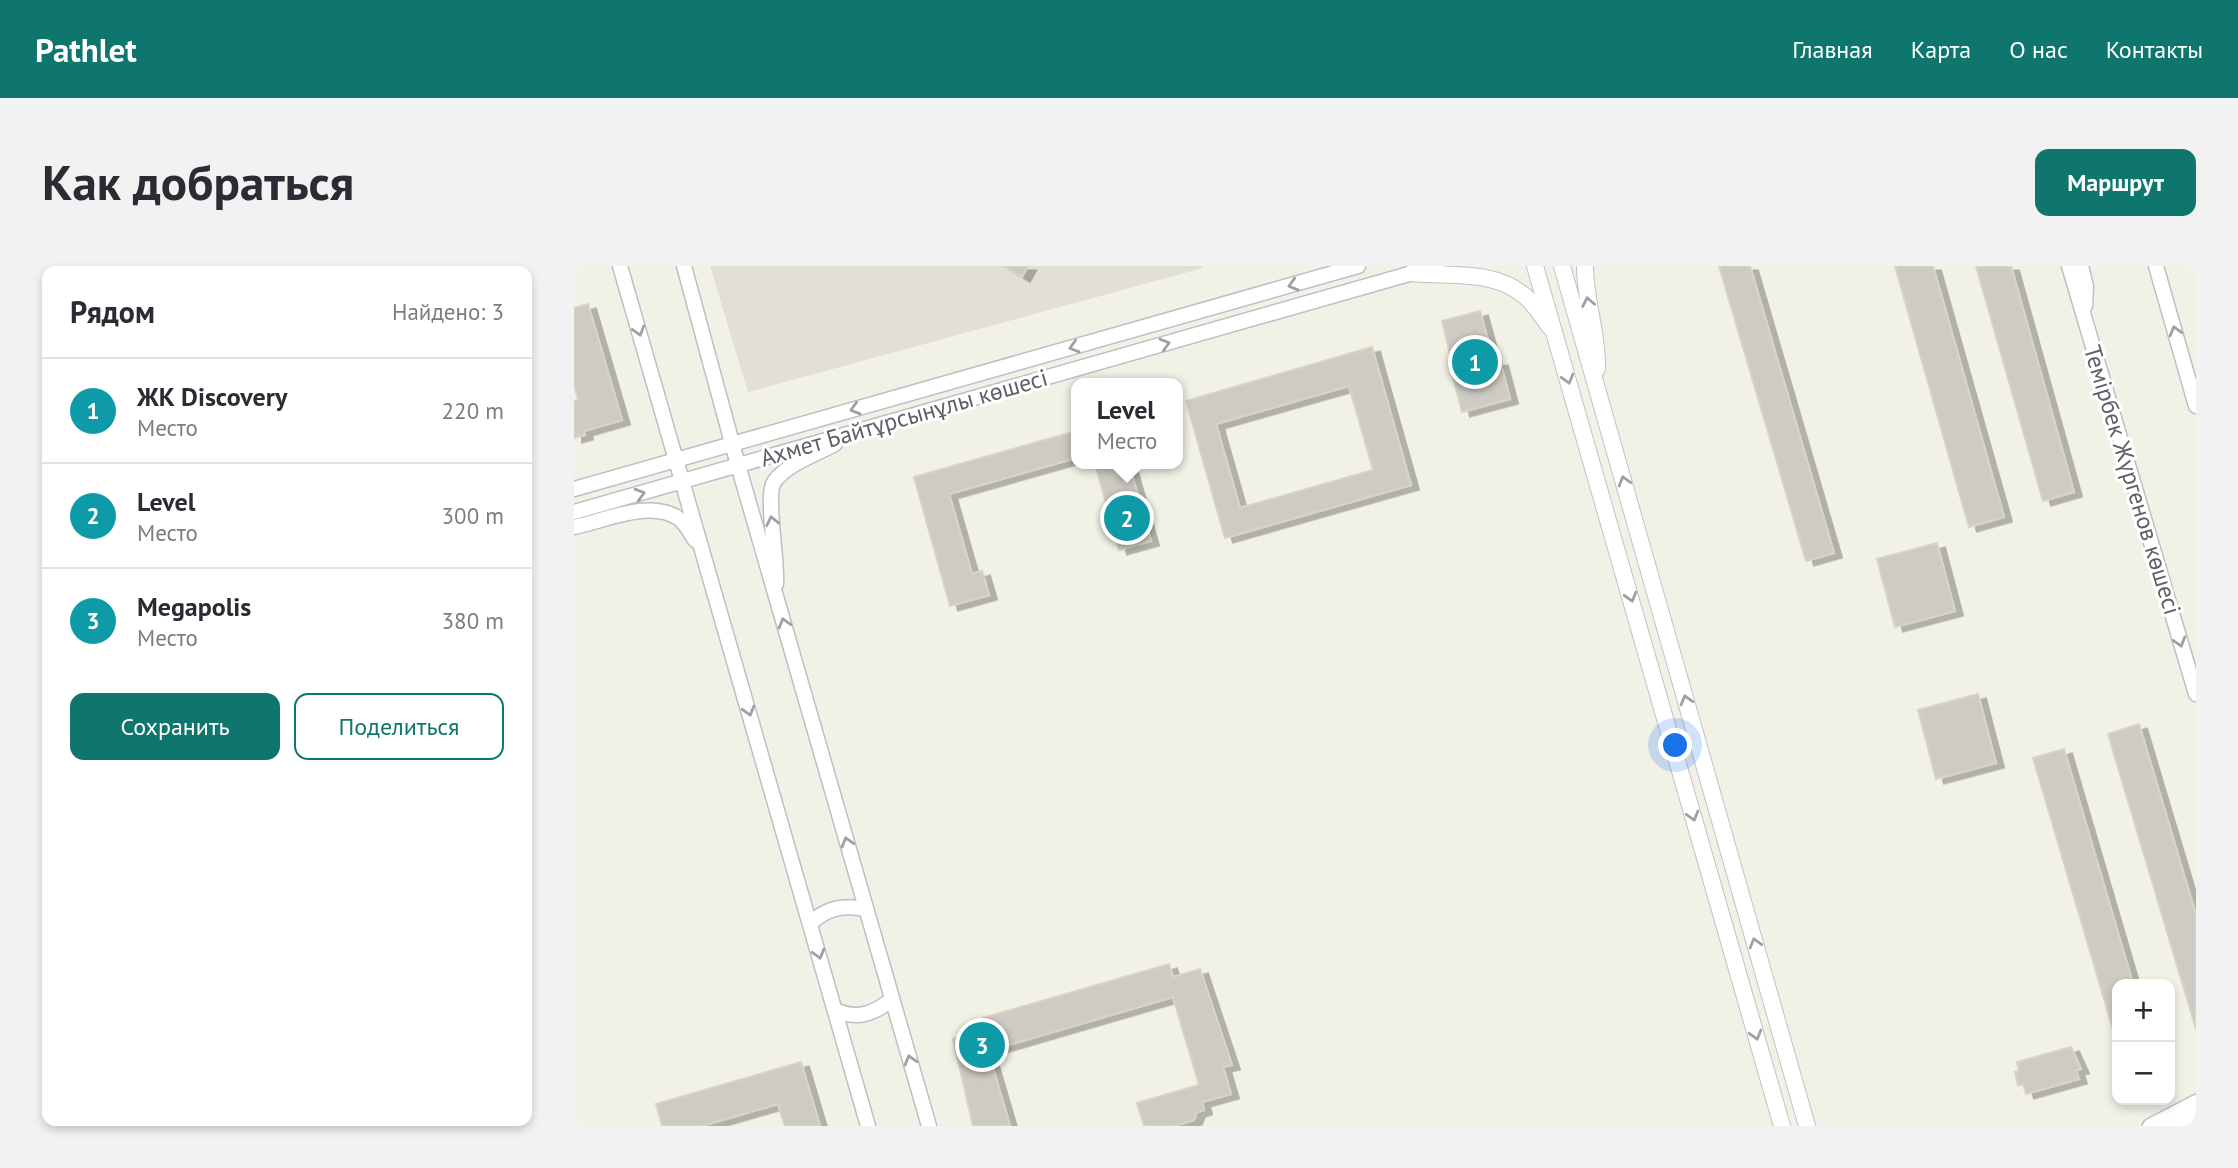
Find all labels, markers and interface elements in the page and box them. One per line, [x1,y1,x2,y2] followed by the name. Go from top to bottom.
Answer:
[35,28,137,71] text: Pathlet
[1792,34,1873,65] text: Главная
[1911,34,1971,65] text: Карта
[2009,34,2068,65] text: О нас
[2106,34,2203,65] text: Контакты
[2035,149,2196,216] button: Маршрут
[42,150,354,214] text: Как добраться
[1287,276,1299,291] one-way arrow
[70,292,155,331] text: Рядом
[1581,296,1596,308] one-way arrow
[392,297,504,326] text: Найдено: 3
[631,325,646,337] one-way arrow
[2168,325,2183,337] one-way arrow
[1452,336,1498,388] pin: 1
[1159,337,1171,352] one-way arrow
[1068,338,1080,353] one-way arrow
[2077,341,2188,618] street label: Темірбек Жүргенов көшесі
[757,362,1051,473] street label: Ахмет Байтұрсынұлы көшесі
[1559,372,1574,384] one-way arrow
[1071,378,1183,469] popup
[137,380,287,413] text: ЖК Discovery
[1097,393,1155,426] text: Level
[86,396,100,425] text: 1
[442,396,504,425] text: 220 m
[849,401,861,415] one-way arrow
[137,413,198,442] text: Место
[1097,426,1157,455] text: Место
[1617,476,1632,488] one-way arrow
[137,485,195,518] text: Level
[633,487,645,502] one-way arrow
[1104,492,1150,544] pin: 2
[86,501,100,530] text: 2
[442,501,504,530] text: 300 m
[766,515,780,527] one-way arrow
[137,518,198,547] text: Место
[137,590,251,623] text: Megapolis
[1622,591,1637,603] one-way arrow
[86,606,100,635] text: 3
[442,606,504,635] text: 380 m
[777,618,792,630] one-way arrow
[137,623,198,652] text: Место
[2172,635,2187,647] one-way arrow
[70,693,280,760] button: Сохранить
[294,693,504,760] button: Поделиться
[1679,694,1694,706] one-way arrow
[741,705,755,717] one-way arrow
[1658,728,1692,762] your location
[1685,810,1700,822] one-way arrow
[840,836,855,848] one-way arrow
[1748,937,1763,949] one-way arrow
[810,947,825,959] one-way arrow
[2112,979,2175,1105] map controls
[2112,979,2175,1042] button: +
[959,1019,1005,1071] pin: 3
[1748,1028,1762,1040] one-way arrow
[2112,1042,2175,1105] button: −
[904,1055,919,1067] one-way arrow

